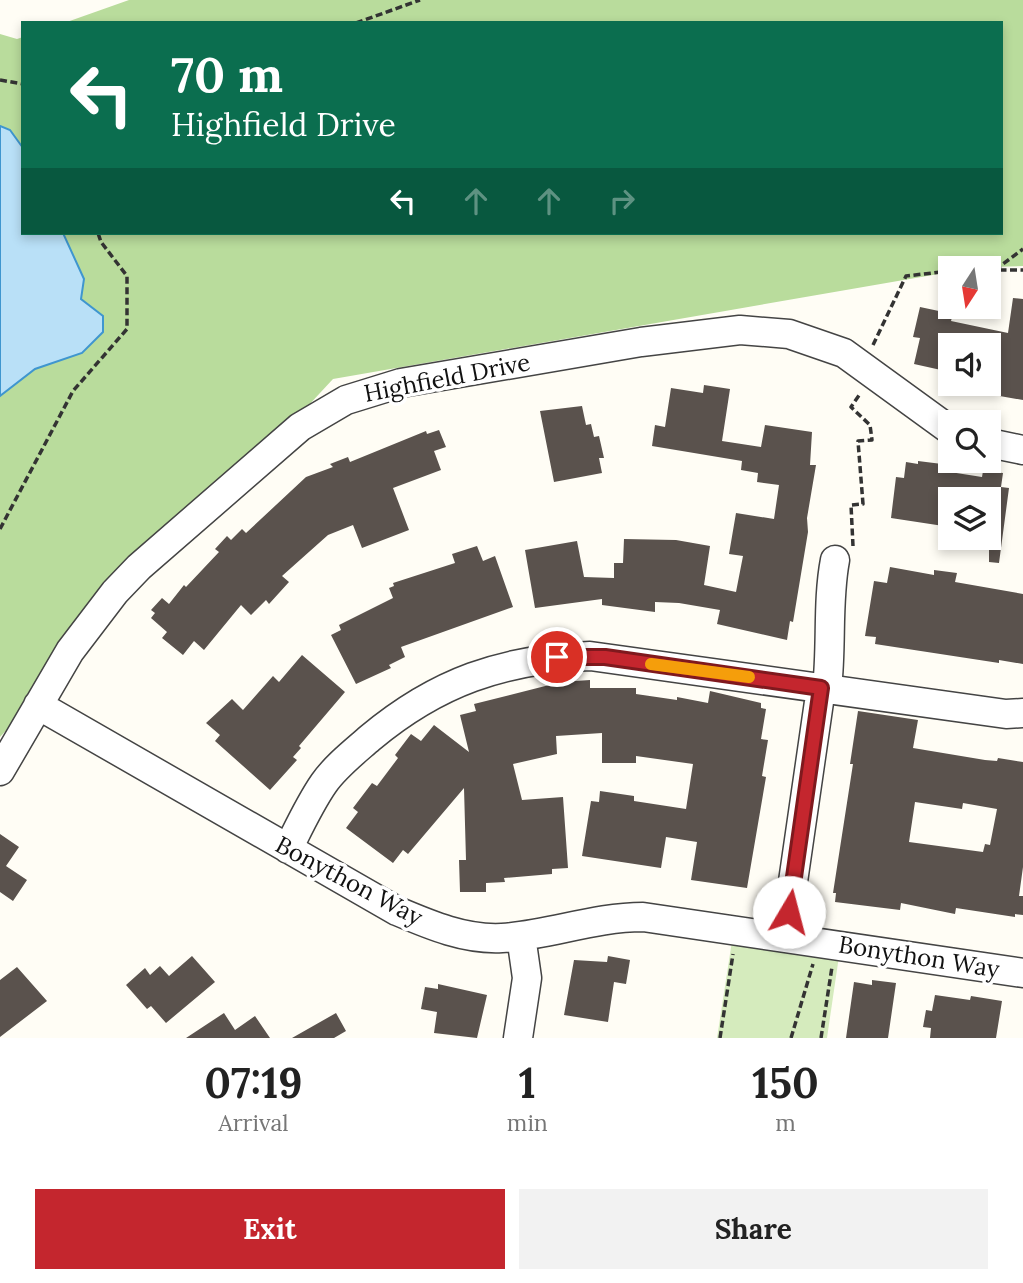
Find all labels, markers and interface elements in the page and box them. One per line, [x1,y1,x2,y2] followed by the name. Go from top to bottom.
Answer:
[171,43,283,105] text: 70 m
[56,49,147,140] icon: left
[171,104,396,145] text: Highfield Drive
[384,182,422,220] icon: left
[457,182,495,220] icon: ahead
[530,182,568,220] icon: ahead
[603,182,641,220] icon: right
[938,256,1001,318] north arrow
[938,256,1001,550] map controls
[938,333,1001,396] button: sound
[361,346,533,409] street label: Highfield Drive
[938,410,1001,473] button: search
[938,487,1001,550] button: layers
[527,627,587,687] pin
[538,638,576,676] icon: arrive
[270,829,429,933] street label: Bonython Way
[752,875,826,949] position arrow
[836,928,1002,985] street label: Bonython Way
[204,1056,303,1110] text: 07:19
[519,1056,536,1110] text: 1
[752,1056,819,1110] text: 150
[218,1108,289,1137] text: Arrival
[507,1108,548,1137] text: min
[775,1108,796,1137] text: m
[35,1189,505,1269] button: Exit
[519,1189,988,1269] button: Share

